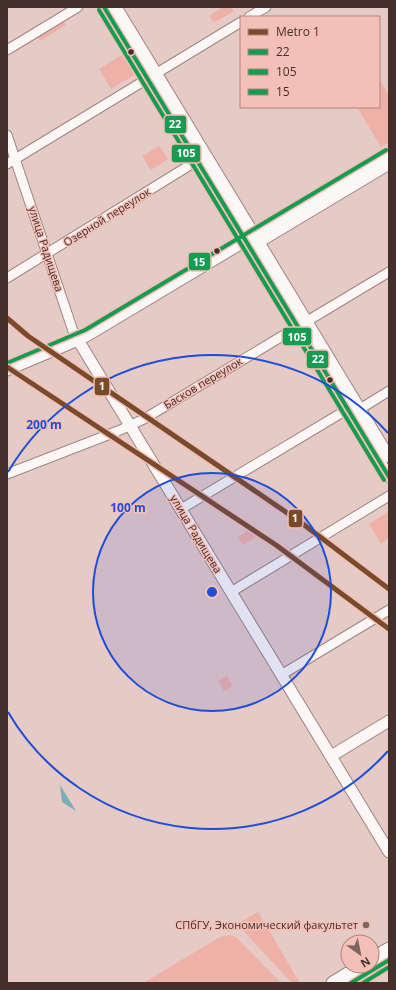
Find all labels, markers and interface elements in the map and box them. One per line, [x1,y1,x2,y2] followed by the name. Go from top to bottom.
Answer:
[240,16,380,108] legend
[276,23,320,40] text: Metro 1
[276,43,290,60] text: 22
[126,47,136,57] unlabelled marker
[276,63,297,80] text: 105
[276,83,290,100] text: 15
[164,115,187,134] line badge: 22
[169,116,181,131] text: 22
[171,144,201,163] line badge: 105
[177,145,195,160] text: 105
[60,183,153,249] street label: Озерной переулок
[26,204,67,294] street label: улица Радищева
[212,246,222,256] unlabelled marker
[188,252,211,271] line badge: 15
[193,254,205,269] text: 15
[282,327,312,346] line badge: 105
[288,329,306,344] text: 105
[306,350,329,369] line badge: 22
[312,351,324,366] text: 22
[160,353,245,412] street label: Басков переулок
[325,375,335,385] unlabelled marker
[94,377,110,396] line badge: 1
[99,378,105,393] text: 1
[26,416,62,433] text: 200 m
[167,492,226,576] street label: улица Радищева
[110,499,146,516] text: 100 m
[288,509,303,528] line badge: 1
[292,510,298,525] text: 1
[205,585,219,599] centre of rings
[175,917,358,932] place label: СПбГУ, Экономический факультет
[361,920,371,930] marker: СПбГУ, Экономический факультет
[340,934,380,974] north arrow
[358,954,374,972] text: N

